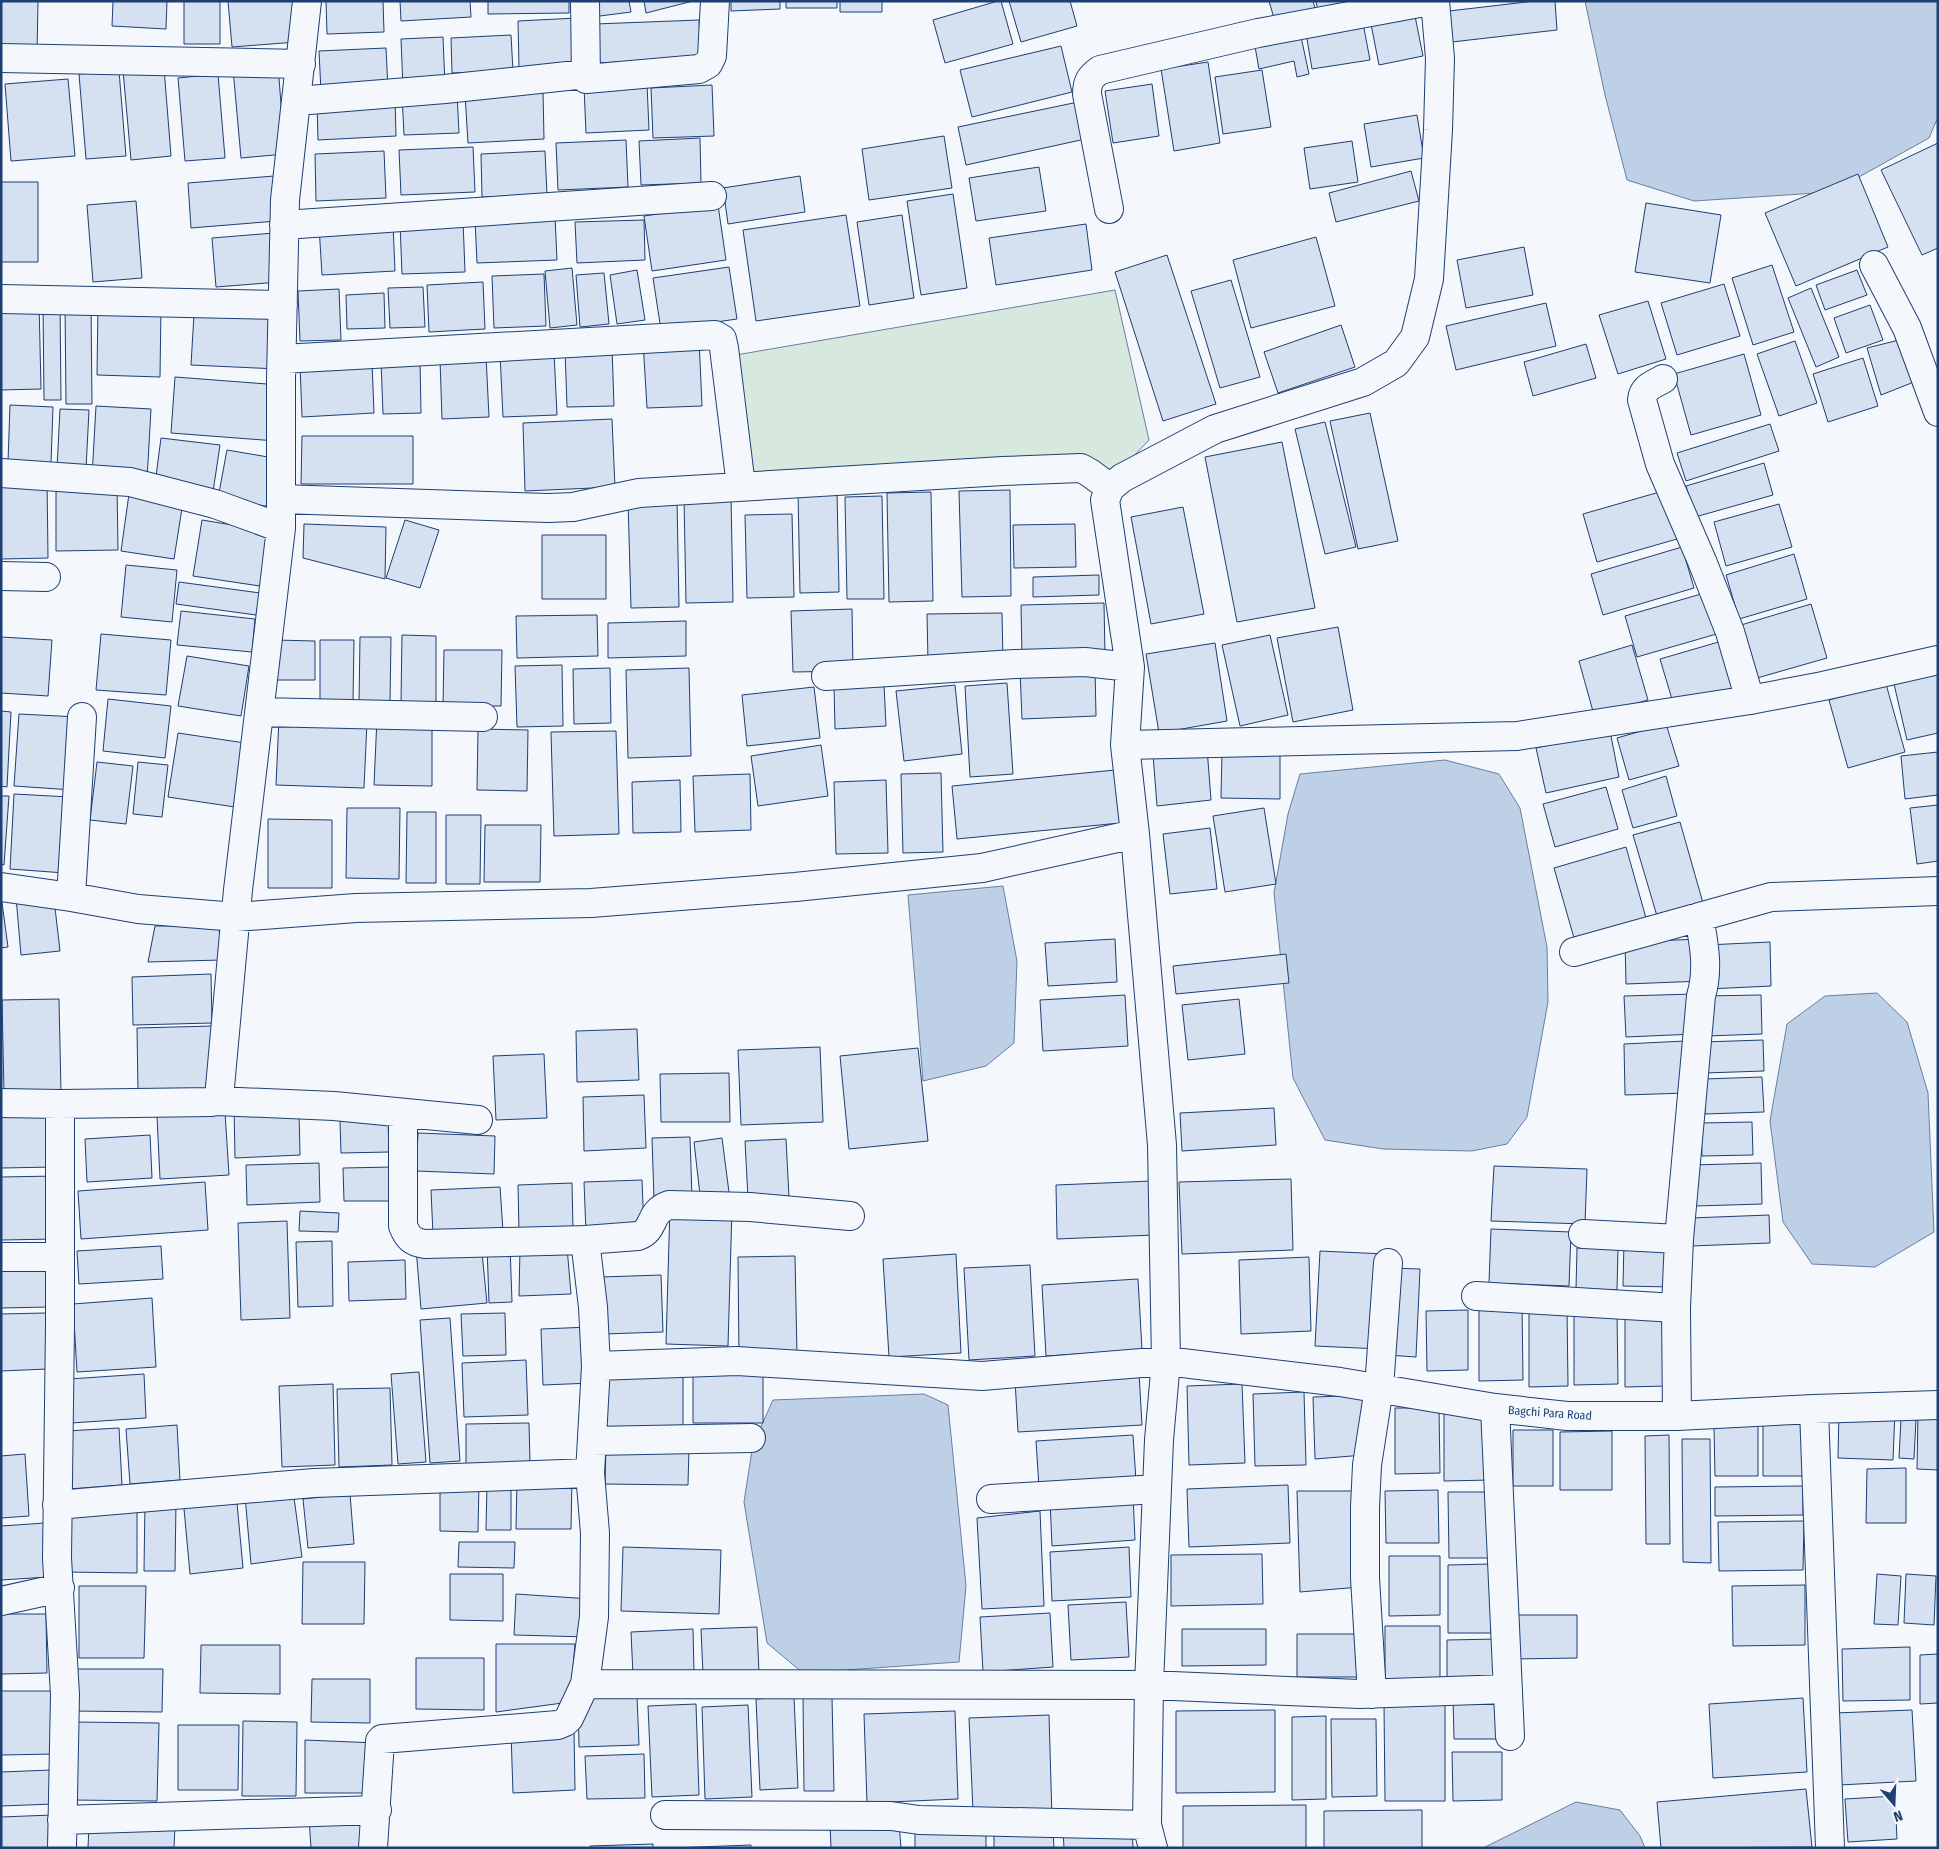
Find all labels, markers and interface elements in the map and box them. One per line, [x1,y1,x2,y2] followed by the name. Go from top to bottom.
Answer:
[1508,1403,1592,1423] street label: Bagchi Para Road
[1869,1779,1919,1829] north arrow
[1891,1806,1905,1825] text: N

